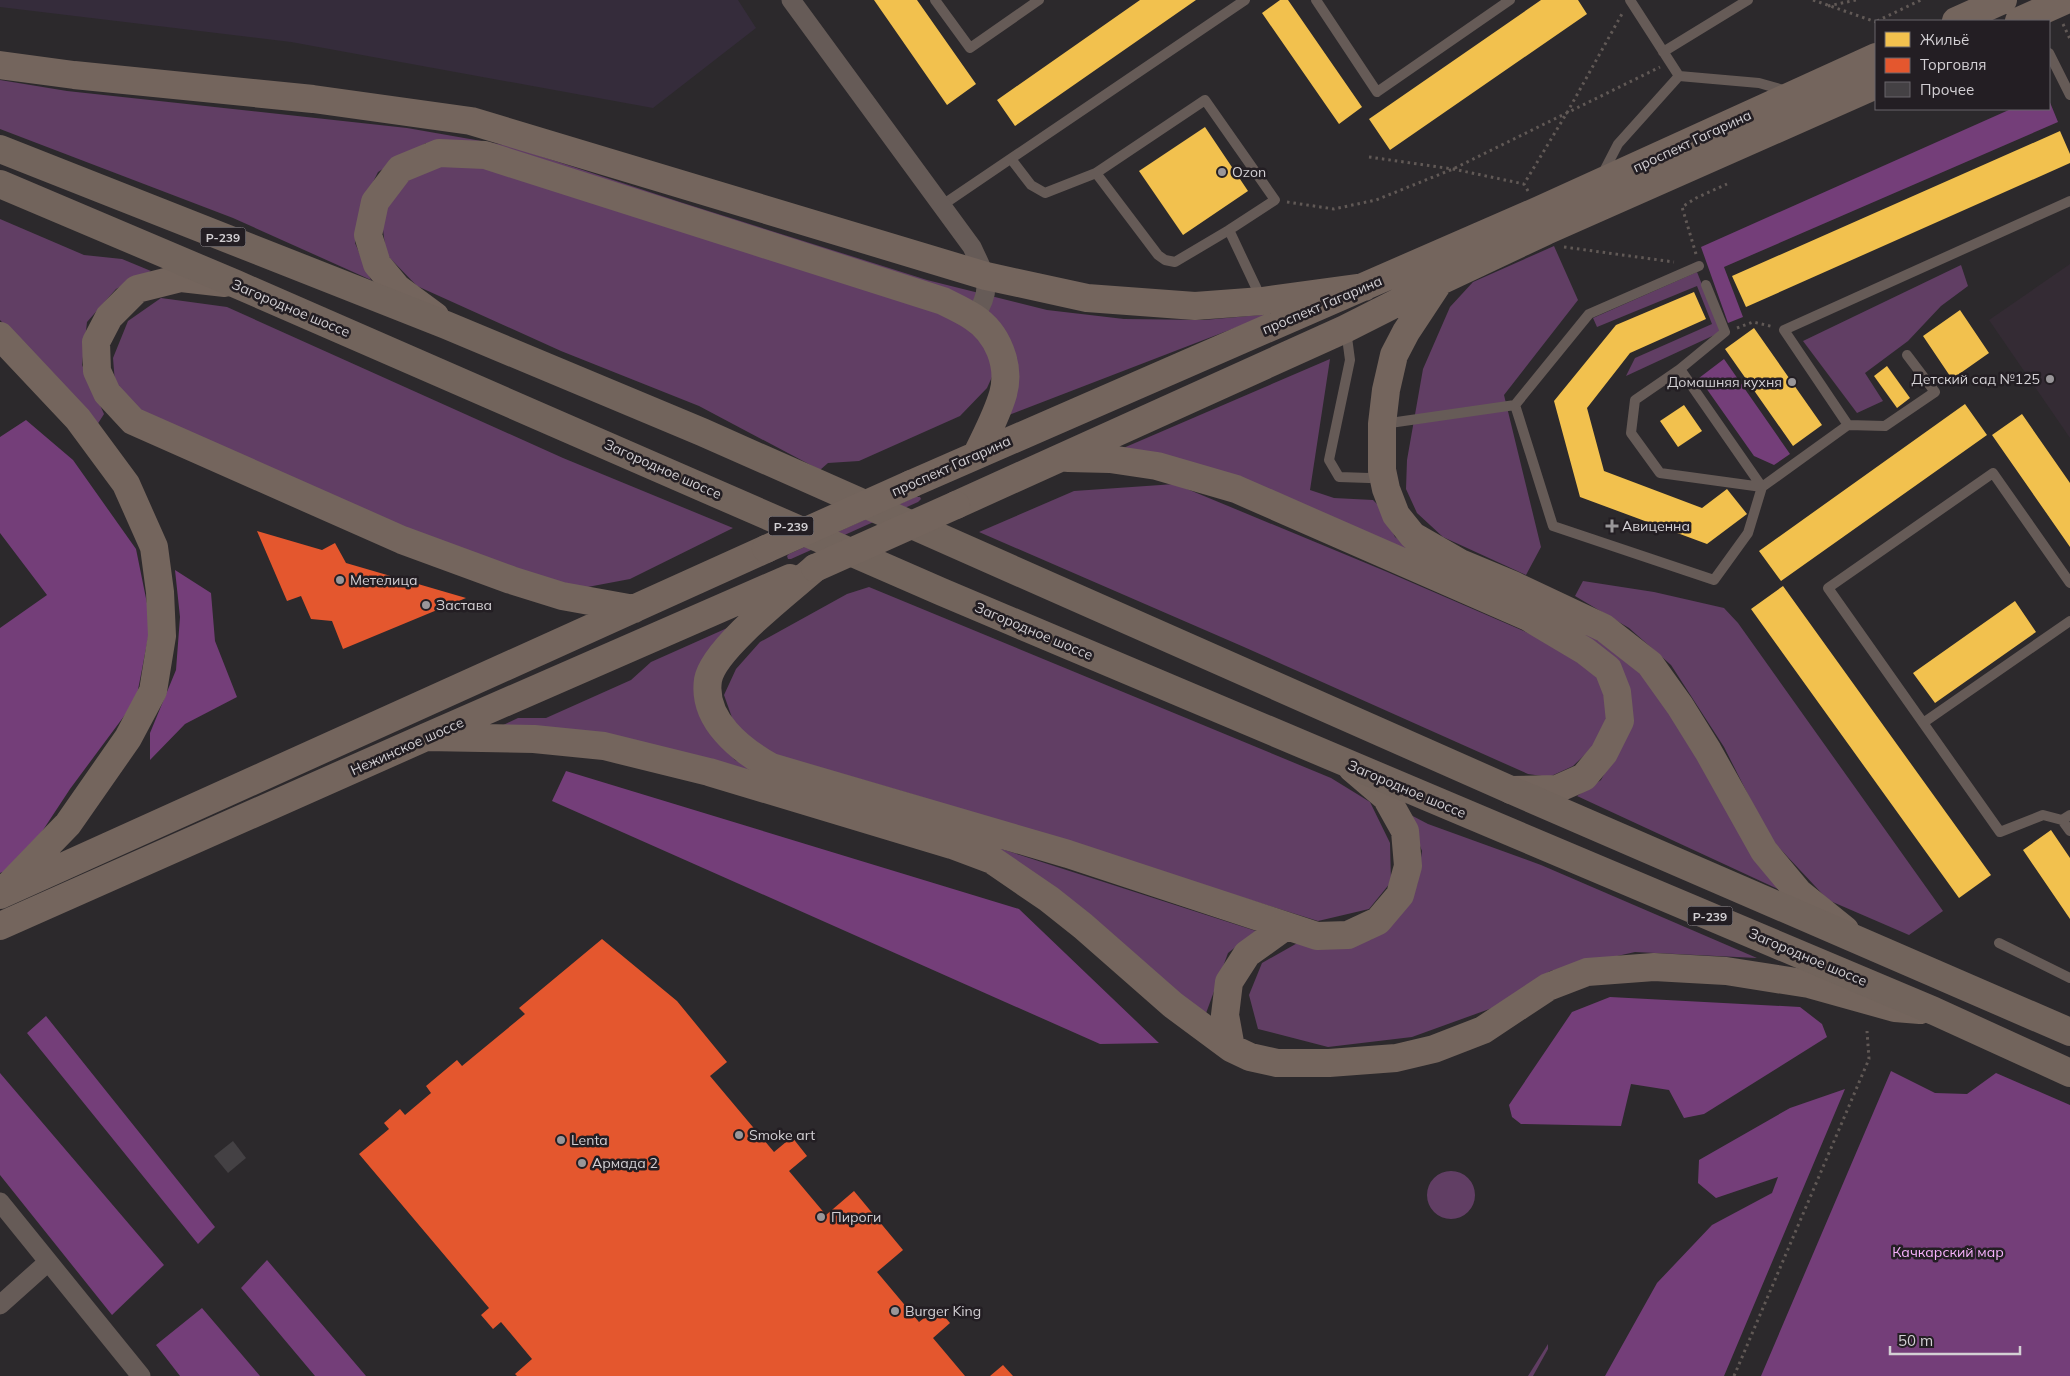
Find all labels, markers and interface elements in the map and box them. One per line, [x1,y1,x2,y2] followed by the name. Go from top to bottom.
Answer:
[1875,20,2050,110] legend
[1920,30,1969,49] text: Жильё
[1920,55,1987,74] text: Торговля
[1920,80,1974,99] text: Прочее
[1630,106,1754,176] street label: проспект Гагарина
[1232,163,1266,181] place label: Ozon
[1216,166,1228,178] marker: Ozon
[200,228,246,246] road number: Р-239
[1259,272,1385,338] street label: проспект Гагарина
[229,275,353,341] street label: Загородное шоссе
[1912,370,2040,388] place label: Детский сад №125
[1667,373,1782,391] place label: Домашняя кухня
[2044,373,2056,385] marker: Детский сад №125
[1786,376,1798,388] marker: Домашняя кухня
[889,432,1013,500] street label: проспект Гагарина
[602,435,725,503] street label: Загородное шоссе
[768,516,814,536] road number: Р-239
[1622,517,1690,535] place label: Авиценна
[1606,520,1618,532] marker: Авиценна
[350,571,418,589] place label: Метелица
[334,574,346,586] marker: Метелица
[436,596,492,614] place label: Застава
[972,598,1096,664] street label: Загородное шоссе
[420,599,432,611] marker: Застава
[348,713,467,779] street label: Нежинское шоссе
[1345,756,1469,822] street label: Загородное шоссе
[1688,906,1732,926] road number: Р-239
[1746,924,1870,990] street label: Загородное шоссе
[749,1126,815,1144] place label: Smoke art
[733,1129,745,1141] marker: Smoke art
[571,1131,608,1149] place label: Lenta
[555,1134,567,1146] marker: Lenta
[592,1154,658,1172] place label: Армада 2
[576,1157,588,1169] marker: Армада 2
[831,1208,881,1226] place label: Пироги
[815,1211,827,1223] marker: Пироги
[1892,1243,2004,1261] park label: Качкарский мар
[905,1302,981,1320] place label: Burger King
[889,1305,901,1317] marker: Burger King
[1890,1324,2020,1356] scale bar
[1898,1331,1933,1350] text: 50 m

